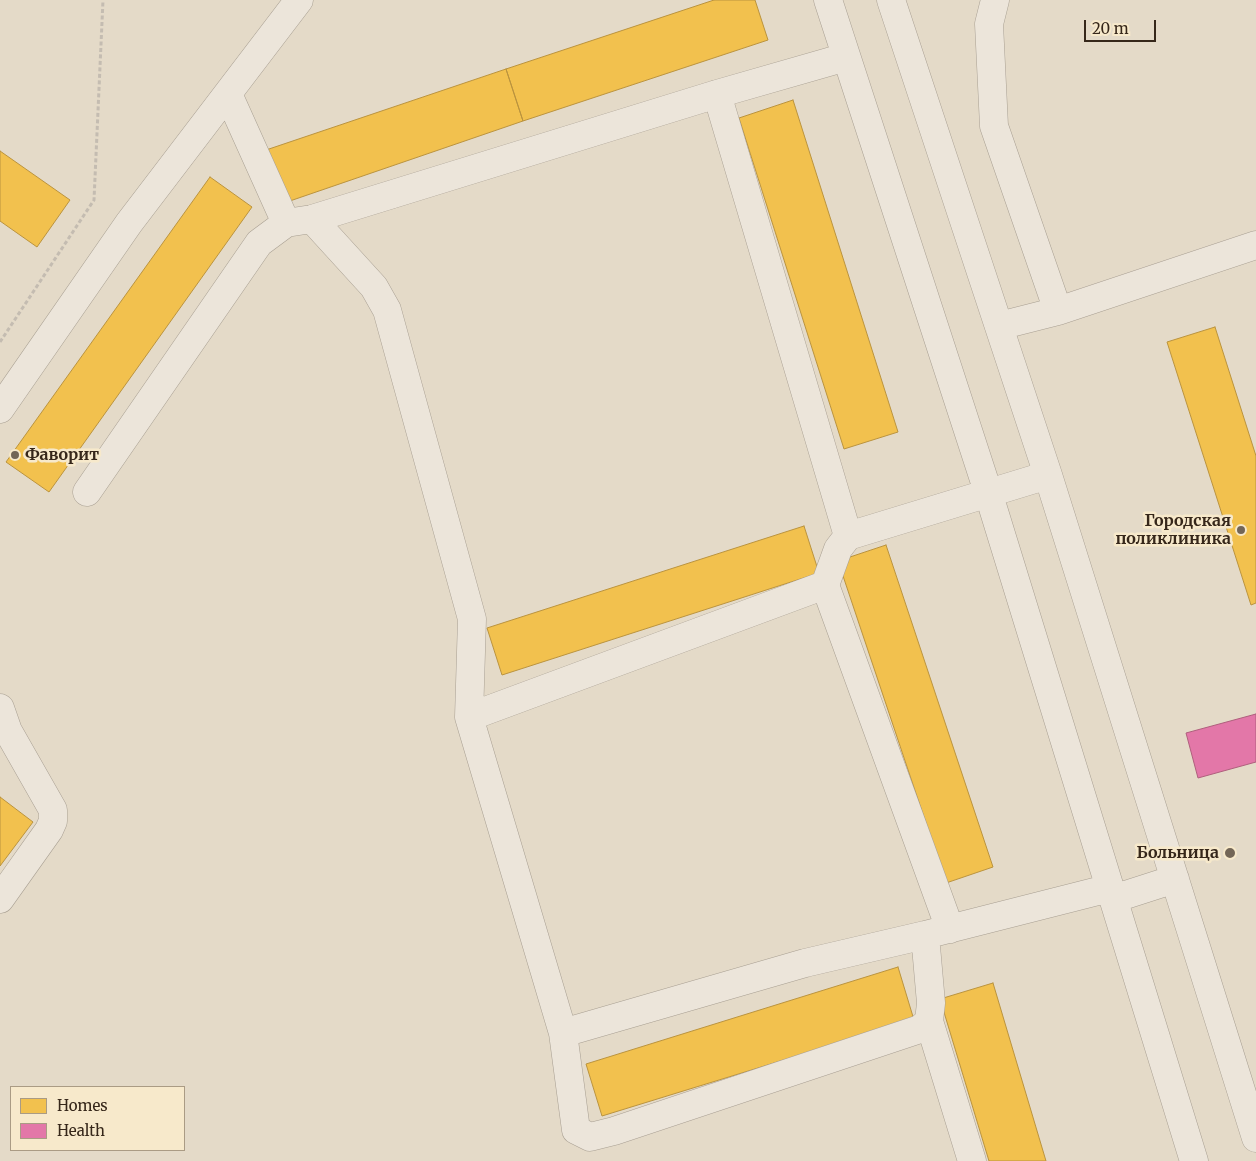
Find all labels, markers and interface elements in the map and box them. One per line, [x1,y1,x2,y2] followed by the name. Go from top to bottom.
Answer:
[1086,10,1158,42] scale bar
[1092,19,1129,38] text: 20 m
[25,445,99,465] place label: Фаворит
[9,449,21,461] marker: Фаворит
[1115,511,1231,549] place label: Городская поликлиника
[1235,524,1247,536] marker: Городская поликлиника
[1136,843,1219,863] place label: Больница
[1223,846,1237,860] marker: Больница
[10,1086,185,1151] legend
[57,1096,108,1115] text: Homes
[57,1121,105,1140] text: Health

